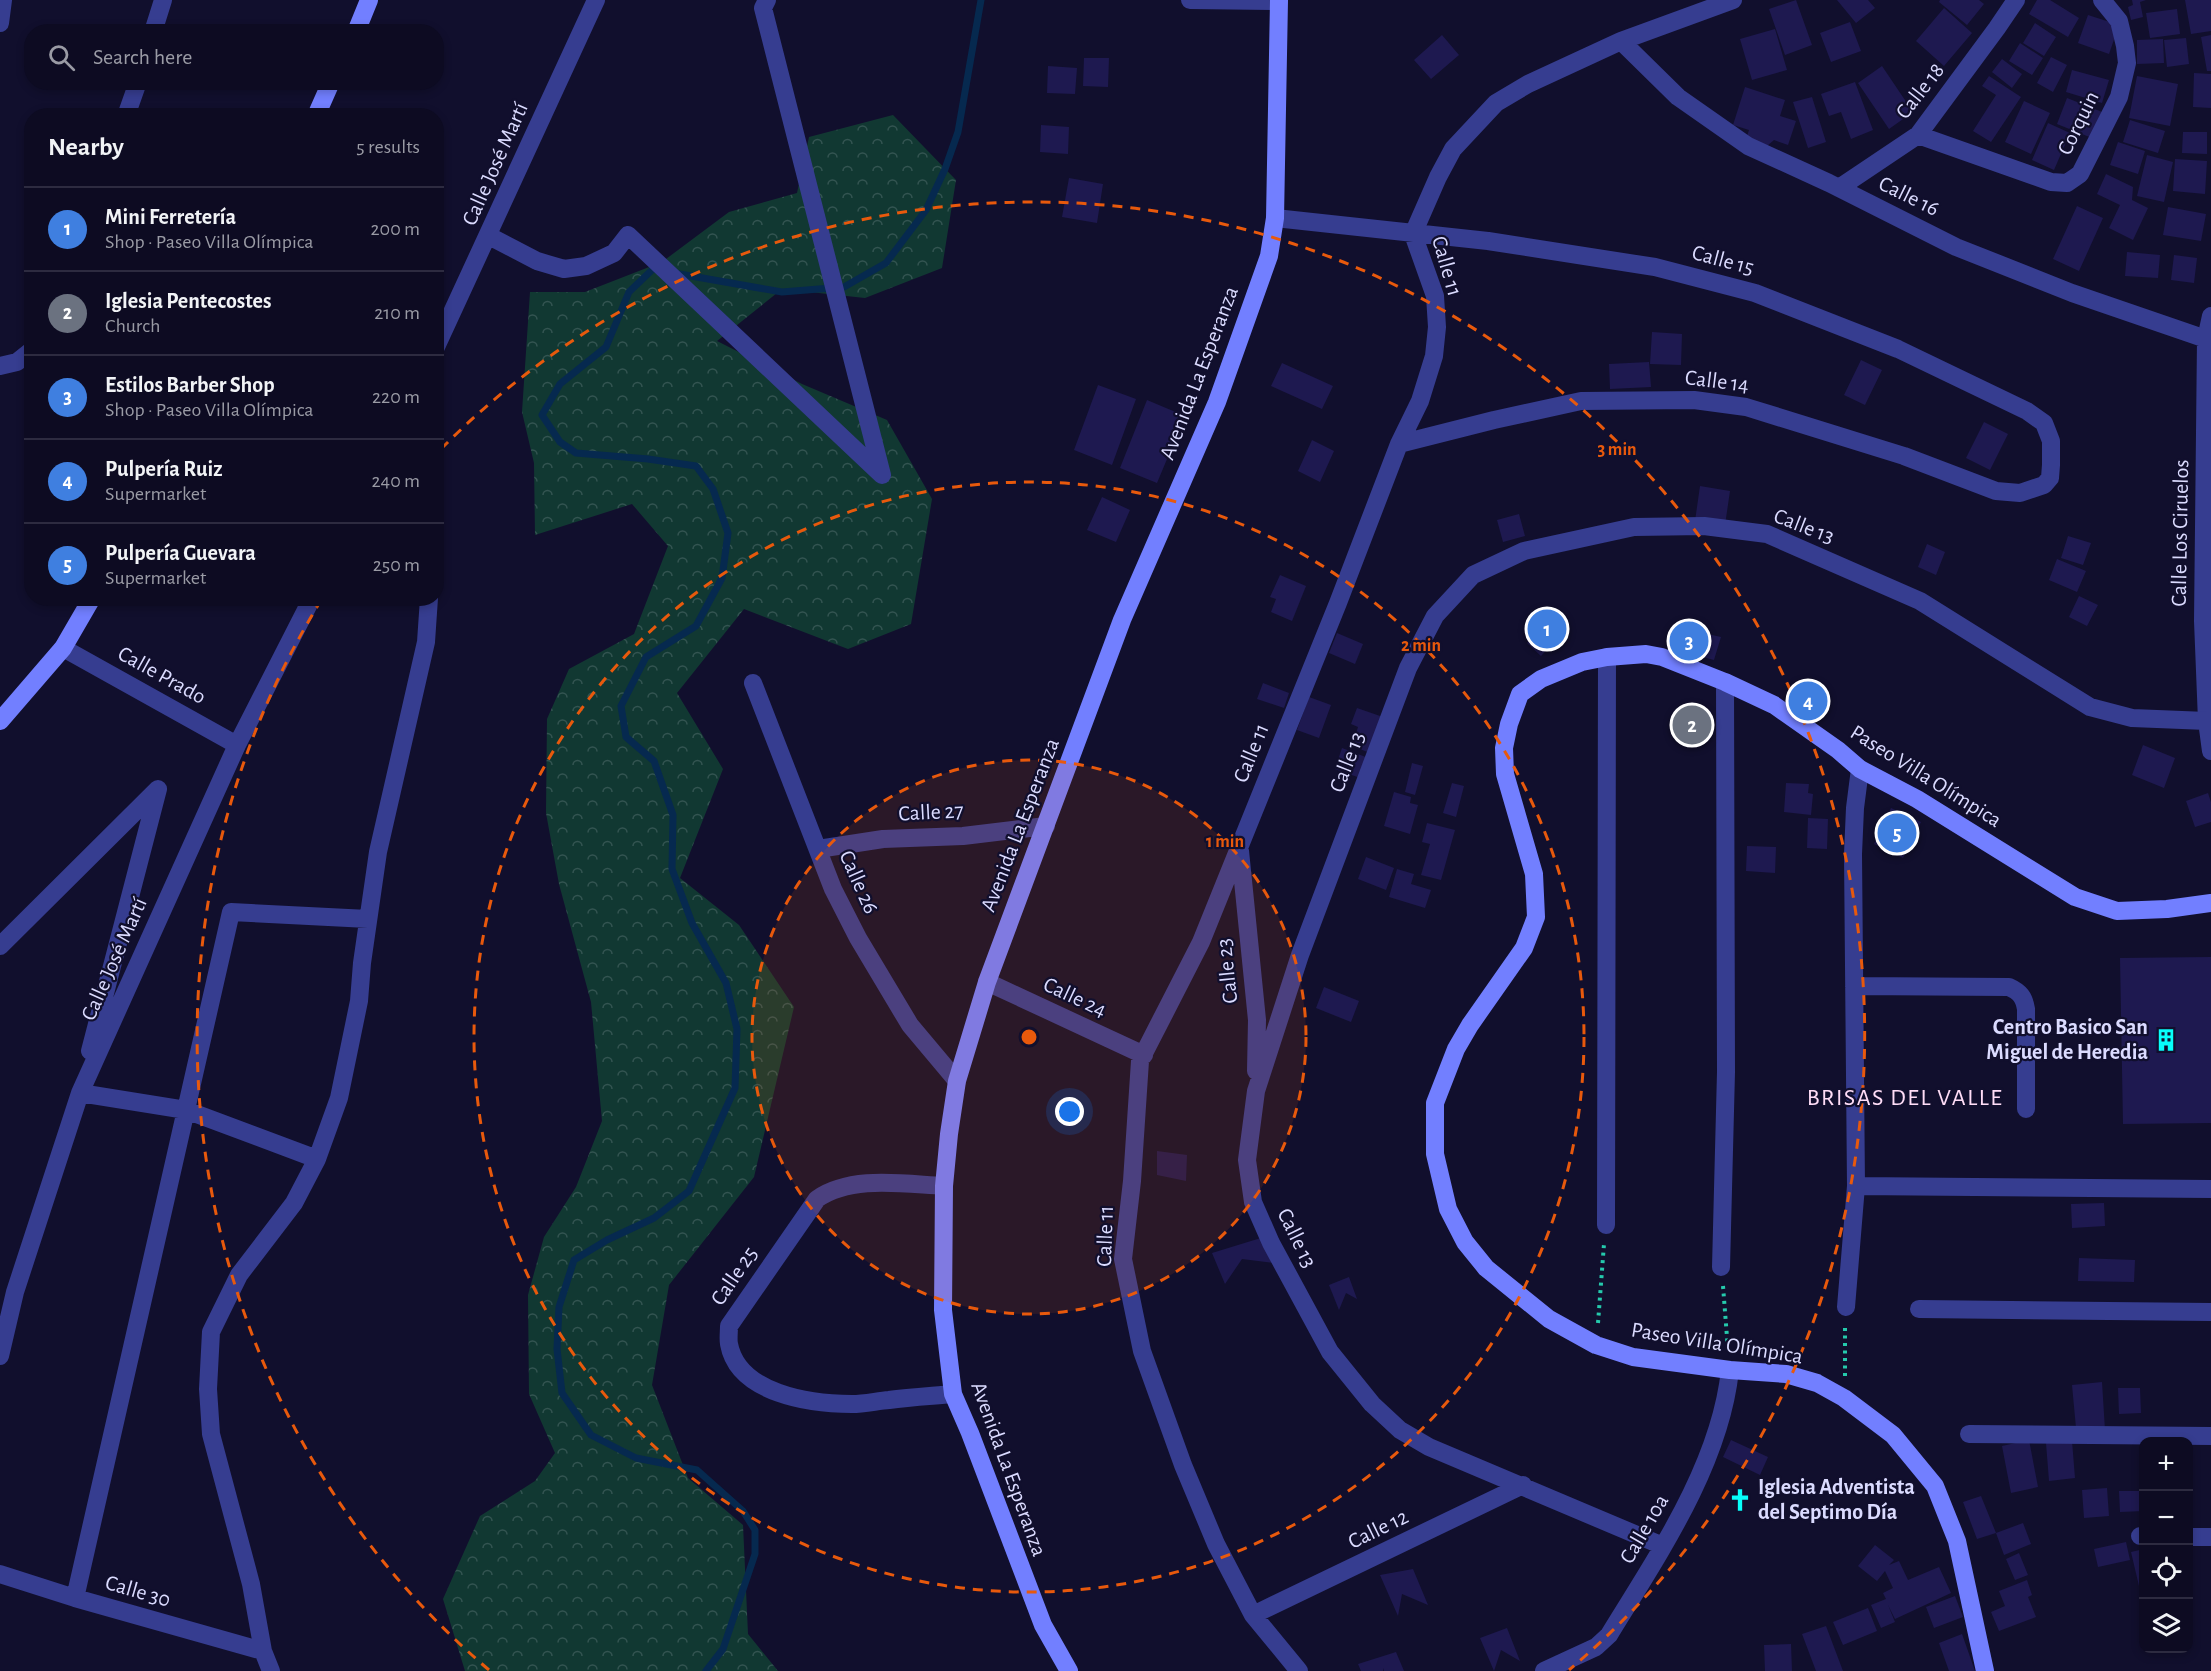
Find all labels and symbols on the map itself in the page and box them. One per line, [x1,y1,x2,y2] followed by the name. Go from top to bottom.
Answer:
[1892,59,1948,123] street label: Calle 18
[2053,88,2103,158] street label: Corquin
[458,99,532,229] street label: Calle José Martí
[1875,172,1943,220] street label: Calle 16
[1428,233,1466,299] street label: Calle 11
[1690,241,1756,279] street label: Calle 15
[1156,283,1242,463] street label: Avenida La Esperanza
[1684,366,1750,396] street label: Calle 14
[1597,441,1637,459] text: 3 min
[2168,459,2192,607] street label: Calle Los Ciruelos
[1771,504,1837,548] street label: Calle 13
[1528,606,1566,652] pin: 1
[1670,618,1708,664] pin: 3
[1401,637,1441,655] text: 2 min
[114,642,210,708] street label: Calle Prado
[1788,678,1828,724] pin: 4
[1672,702,1712,748] pin: 2
[1229,720,1273,786] street label: Calle 11
[1847,721,2005,831] street label: Paseo Villa Olímpica
[1325,729,1369,795] street label: Calle 13
[977,735,1063,915] street label: Avenida La Esperanza
[898,799,964,825] street label: Calle 27
[1878,810,1916,856] pin: 5
[1206,833,1244,851] text: 1 min
[835,847,883,917] street label: Calle 26
[77,894,151,1024] street label: Calle José Martí
[1213,937,1241,1005] street label: Calle 23
[1040,973,1110,1021] street label: Calle 24
[1986,1016,2148,1063] place label: Centro Basico San Miguel de Heredia
[1019,1027,1039,1047] centre of rings
[2153,1027,2179,1053] building icon: Centro Basico San Miguel de Heredia
[1807,1086,2003,1110] district label: BRISAS DEL VALLE
[1055,1097,1084,1126] your location
[1093,1205,1117,1267] street label: Calle 11
[1273,1205,1321,1271] street label: Calle 13
[707,1243,761,1309] street label: Calle 25
[1630,1319,1804,1367] street label: Paseo Villa Olímpica
[967,1379,1051,1559] street label: Avenida La Esperanza
[1758,1476,1915,1523] place label: Iglesia Adventista del Septimo Día
[1727,1487,1753,1513] church icon: Iglesia Adventista del Septimo Día
[1616,1491,1672,1567] street label: Calle 10a
[1344,1505,1412,1553] street label: Calle 12
[103,1571,173,1611] street label: Calle 30

